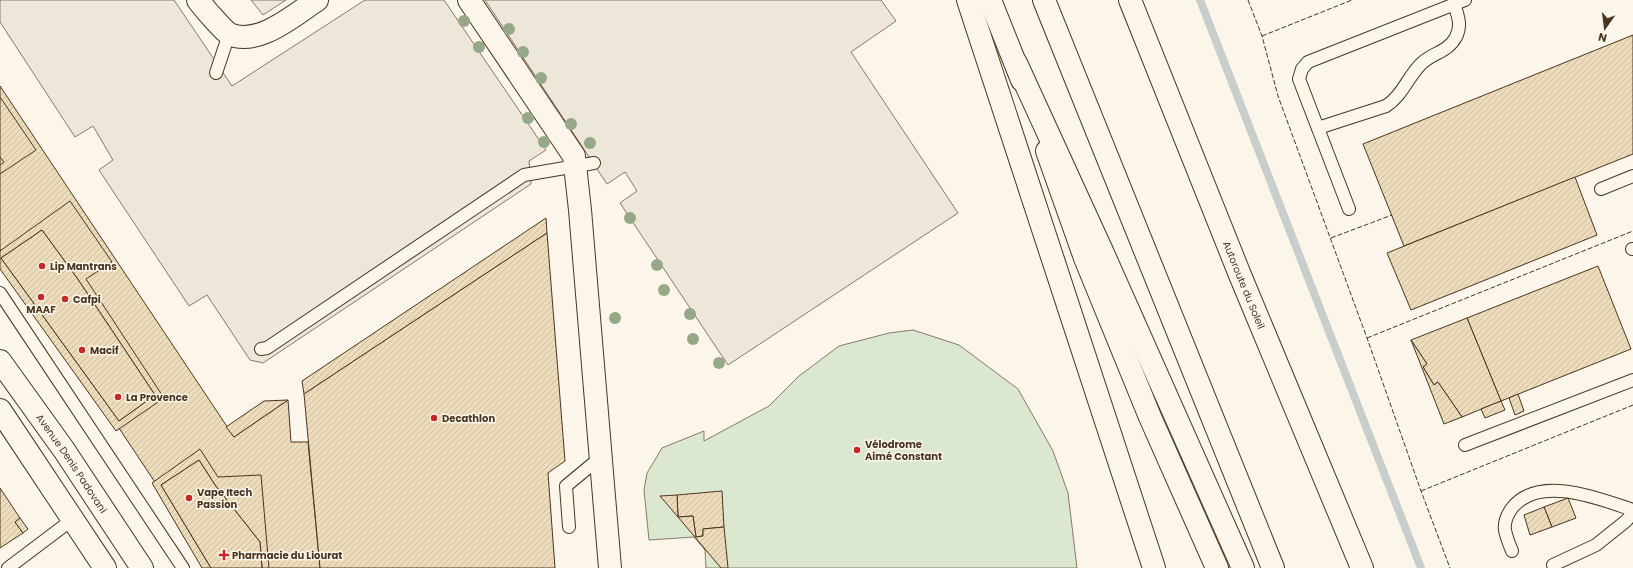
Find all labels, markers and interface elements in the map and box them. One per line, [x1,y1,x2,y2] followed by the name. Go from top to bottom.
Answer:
[1585,8,1625,48] north arrow
[1597,29,1609,46] text: N
[1220,239,1269,331] street label: Autoroute du Soleil
[50,259,117,274] place label: Lip Mantrans
[37,261,47,271] marker: Lip Mantrans
[36,292,46,302] marker: MAAF
[73,292,101,307] place label: Cafpi
[60,294,70,304] marker: Cafpi
[26,302,56,317] place label: MAAF
[90,343,119,358] place label: Macif
[77,345,87,355] marker: Macif
[126,390,188,405] place label: La Provence
[113,392,123,402] marker: La Provence
[33,410,111,516] street label: Avenue Denis Padovani
[442,411,495,426] place label: Decathlon
[429,413,439,423] marker: Decathlon
[865,437,942,464] place label: Vélodrome Aimé Constant
[852,445,862,455] marker: Vélodrome Aimé Constant
[197,485,252,512] place label: Vape Itech Passion
[184,493,194,503] marker: Vape Itech Passion
[232,548,342,563] place label: Pharmacie du Liourat
[219,550,229,560] marker: Pharmacie du Liourat

